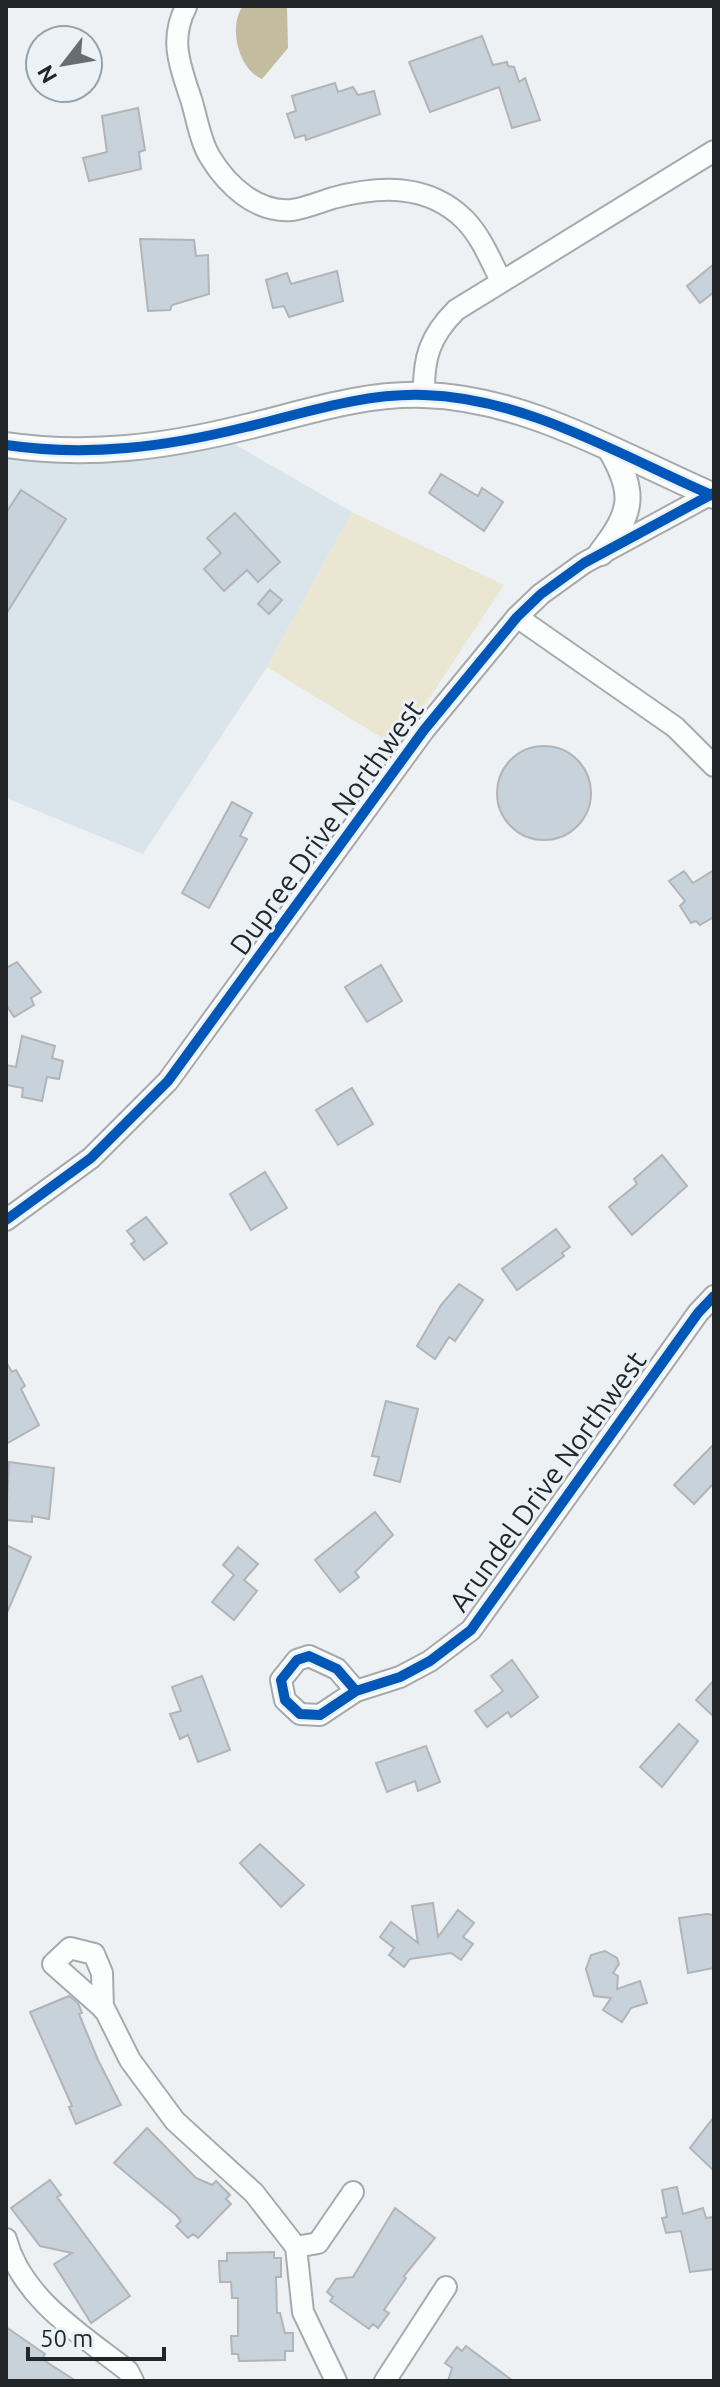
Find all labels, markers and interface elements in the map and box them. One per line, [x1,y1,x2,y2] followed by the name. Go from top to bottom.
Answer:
[24,24,104,104] north arrow
[31,61,61,88] text: N
[223,694,429,960] street label: Dupree Drive Northwest
[442,1345,652,1617] street label: Arundel Drive Northwest
[28,2311,164,2361] scale bar
[40,2325,93,2352] text: 50 m

